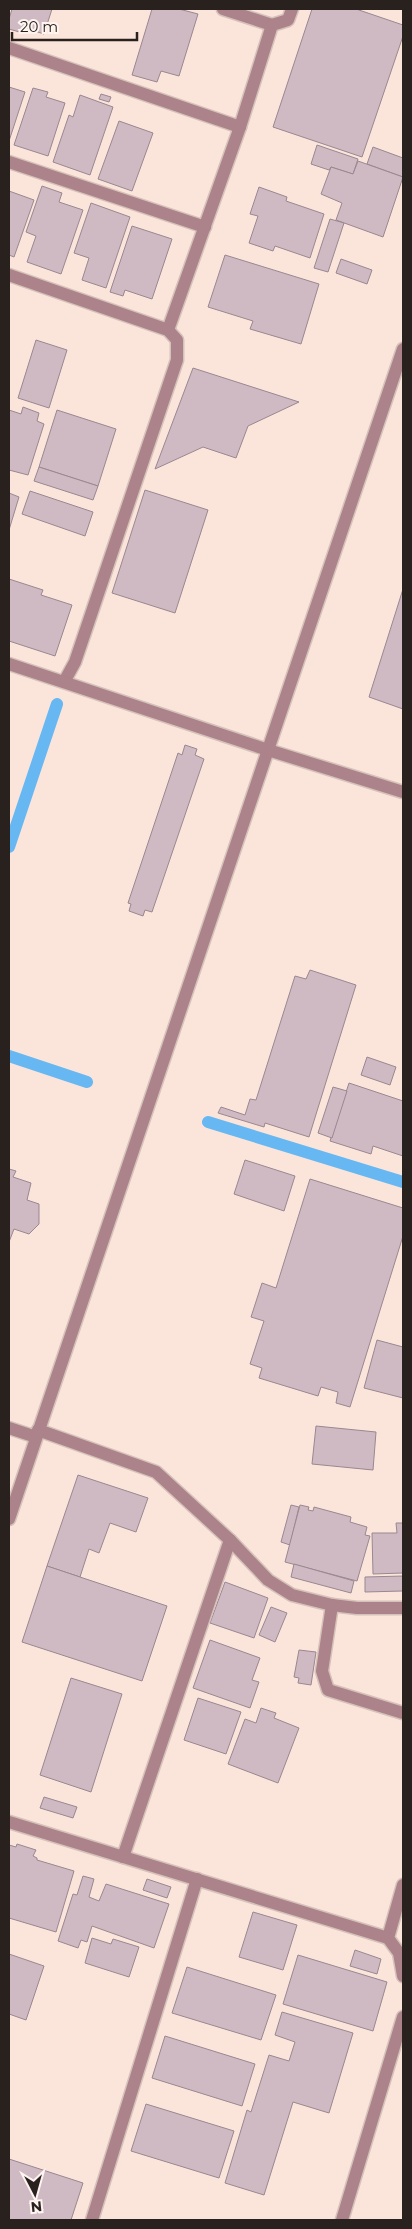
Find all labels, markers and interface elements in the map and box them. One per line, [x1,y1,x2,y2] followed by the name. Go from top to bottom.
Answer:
[12,10,138,42] scale bar
[20,17,58,36] text: 20 m
[10,2169,60,2219] north arrow
[30,2197,43,2216] text: N

